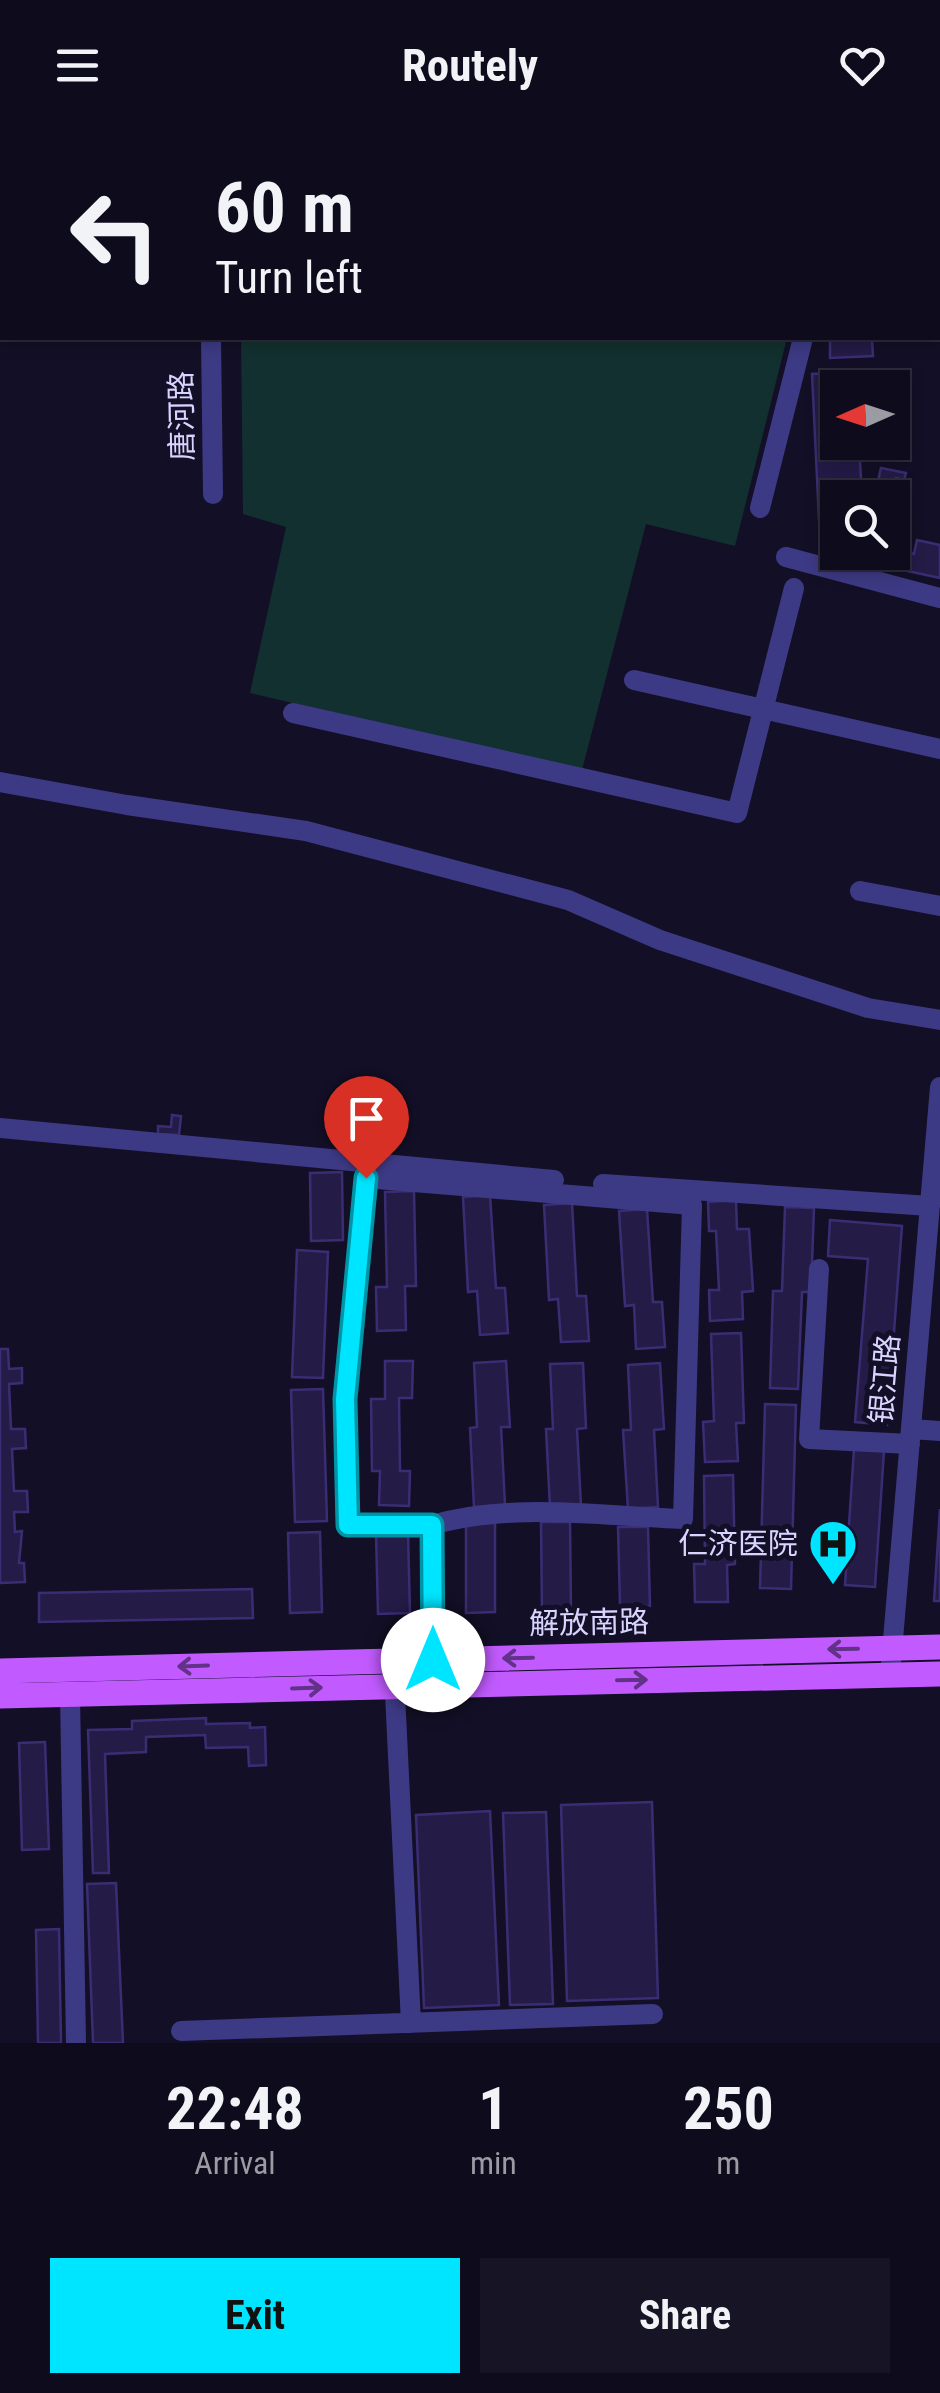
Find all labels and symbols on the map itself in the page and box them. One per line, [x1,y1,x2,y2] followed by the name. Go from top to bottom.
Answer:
[820,370,910,460] north arrow
[163,371,200,461] street label: 唐河路
[324,1076,409,1179] pin
[863,1333,906,1425] street label: 银江路
[807,1518,859,1586] hospital icon: 仁济医院
[678,1526,798,1561] place label: 仁济医院
[529,1604,649,1641] street label: 解放南路
[381,1608,485,1712] position arrow
[827,1640,859,1659] one-way arrow
[502,1648,534,1667] one-way arrow
[177,1657,209,1676] one-way arrow
[616,1671,648,1690] one-way arrow
[291,1678,323,1697] one-way arrow

